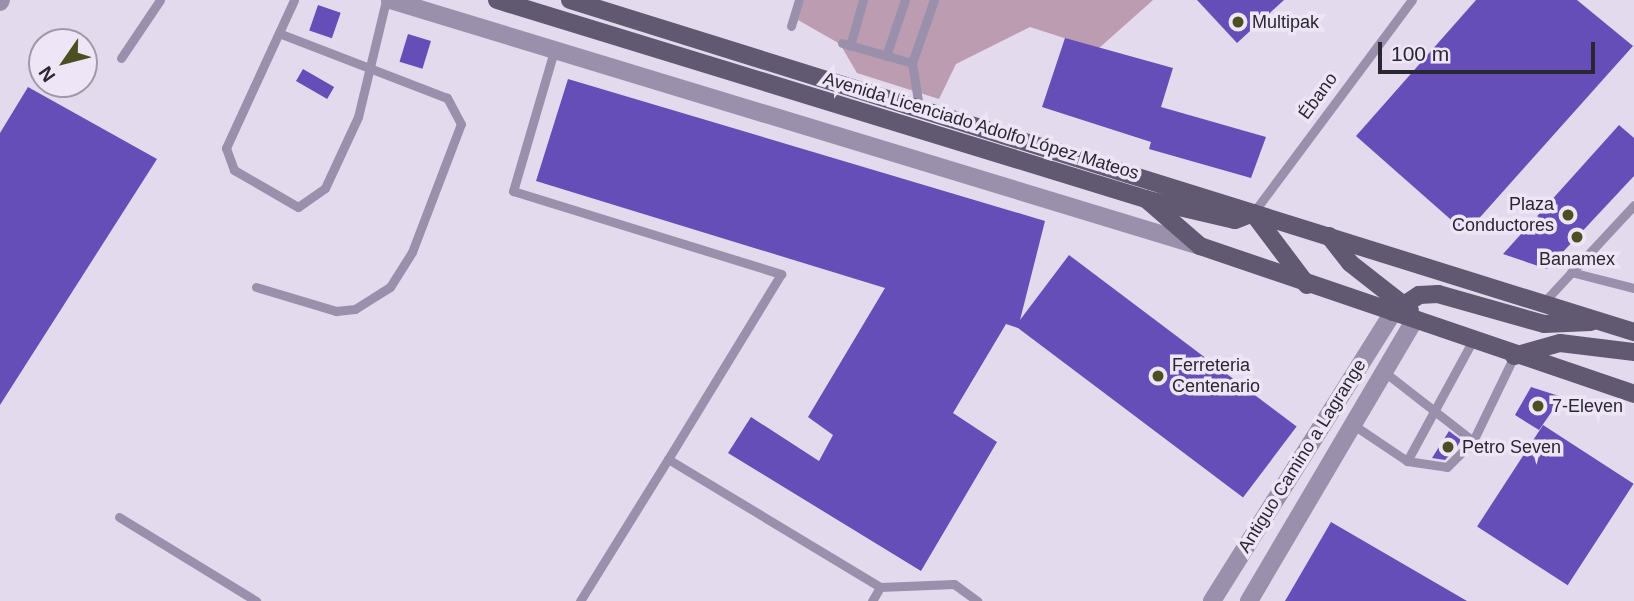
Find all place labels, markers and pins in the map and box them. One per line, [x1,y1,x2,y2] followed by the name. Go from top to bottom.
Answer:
[1252,11,1319,33] place label: Multipak
[1230,14,1246,30] marker: Multipak
[1452,194,1554,236] place label: Plaza Conductores
[1560,207,1576,223] marker: Plaza Conductores
[1569,229,1585,245] marker: Banamex
[1539,248,1615,270] place label: Banamex
[1172,355,1260,398] place label: Ferreteria Centenario
[1150,368,1166,384] marker: Ferreteria Centenario
[1552,395,1623,417] place label: 7-Eleven
[1530,398,1546,414] marker: 7-Eleven
[1462,436,1561,458] place label: Petro Seven
[1440,439,1456,455] marker: Petro Seven

